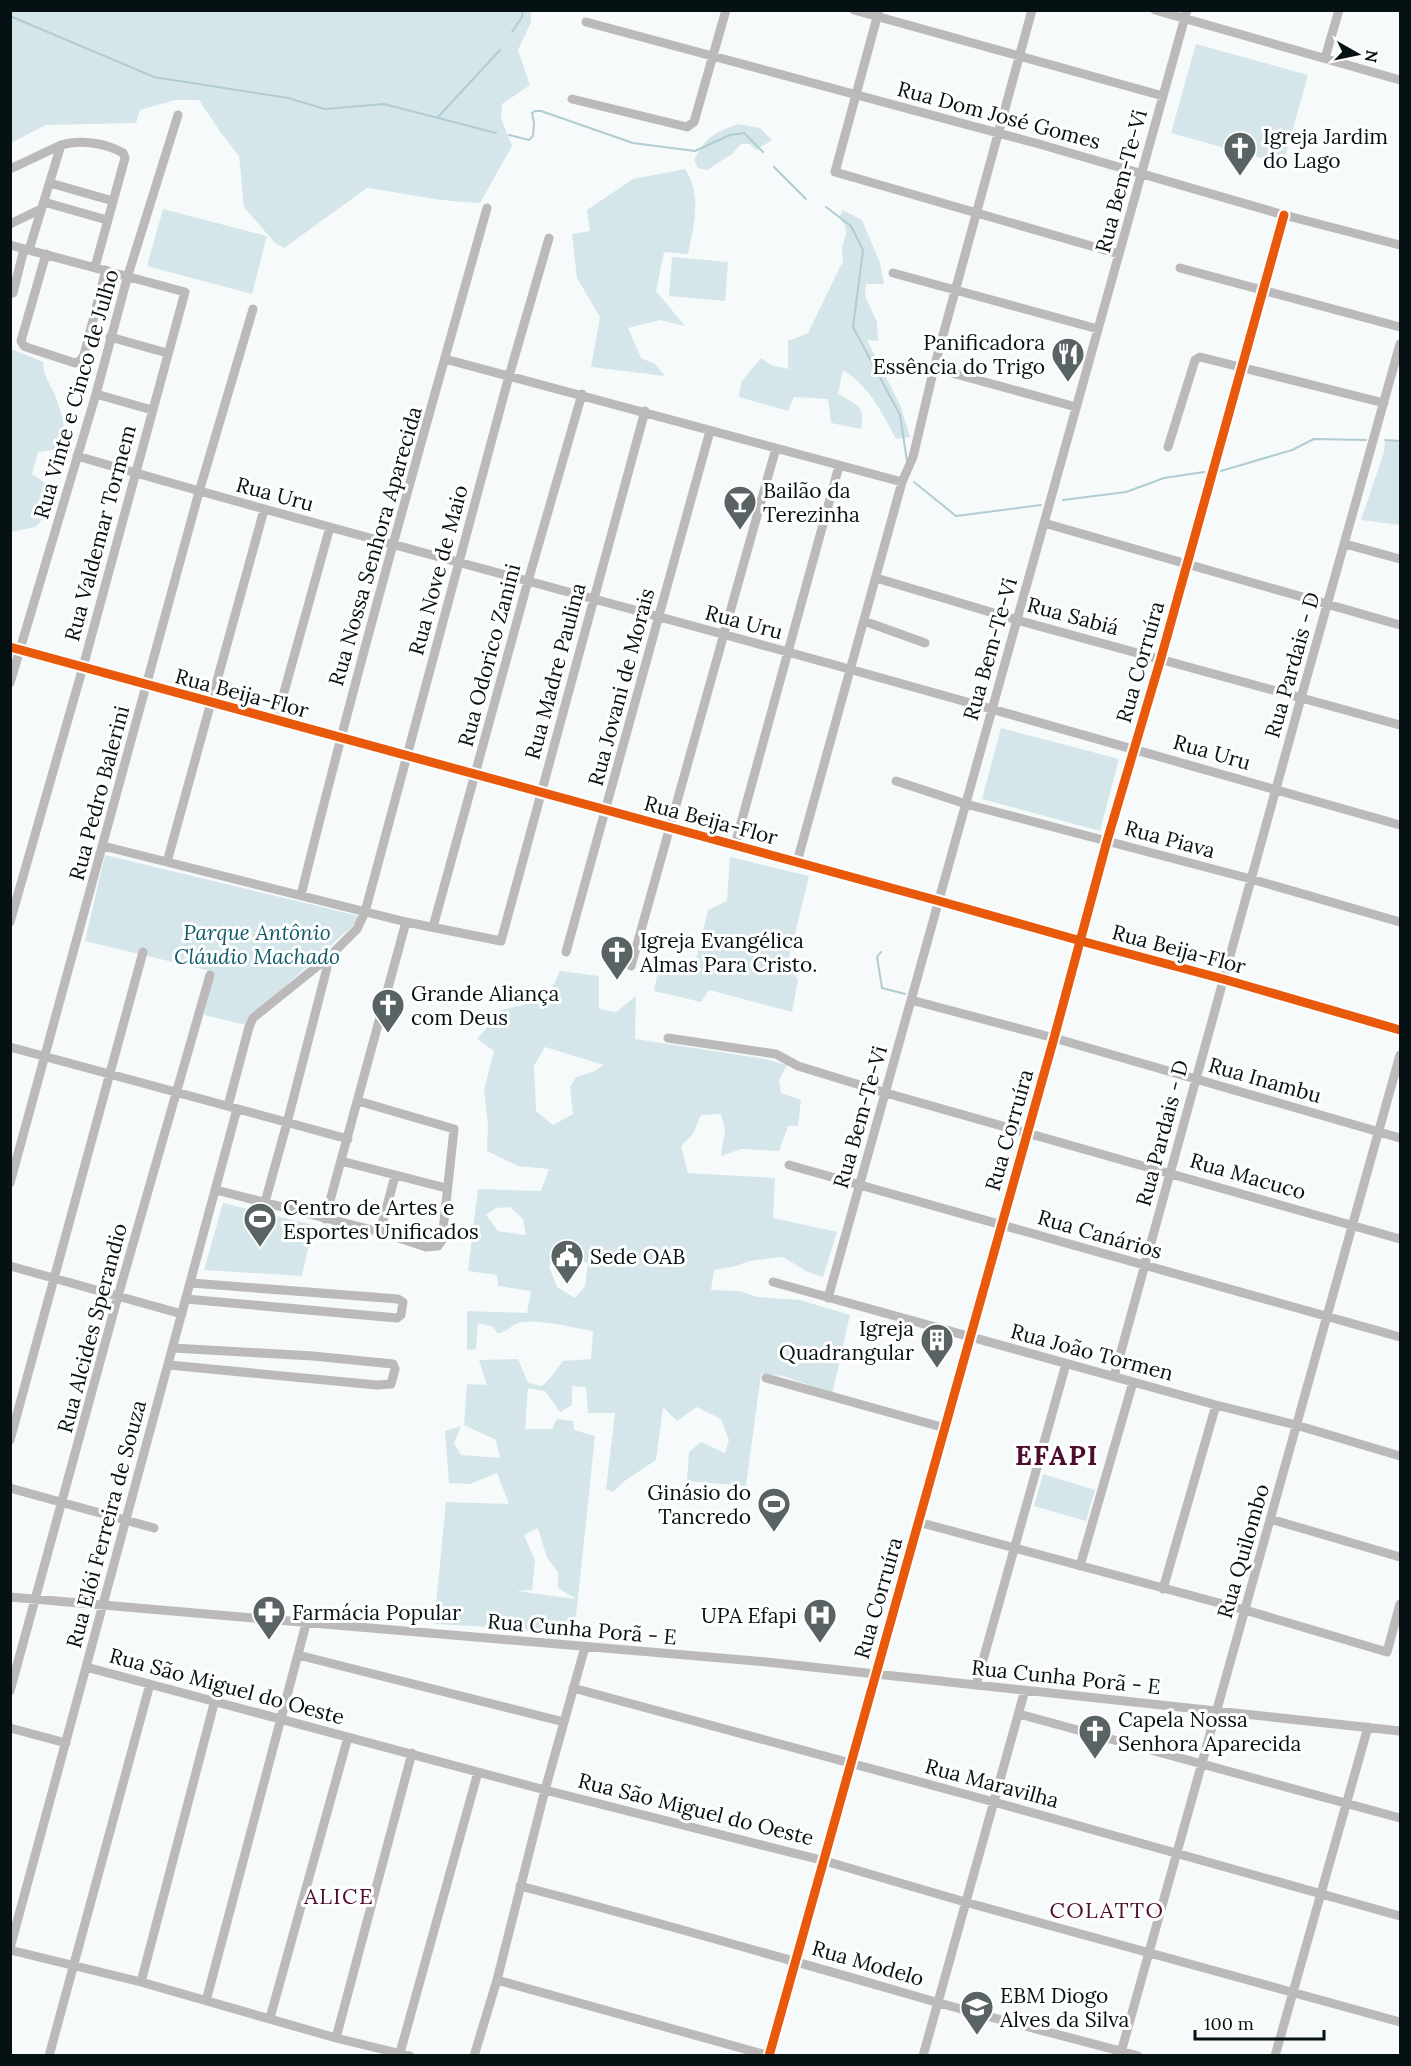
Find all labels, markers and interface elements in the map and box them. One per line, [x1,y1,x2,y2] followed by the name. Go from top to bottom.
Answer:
[1327,24,1387,84] north arrow
[1361,49,1383,64] text: N
[895,75,1103,155] street label: Rua Dom José Gomes
[1089,106,1153,255] street label: Rua Bem-Te-Vi
[1263,123,1388,174] place label: Igreja Jardim do Lago
[1222,130,1258,177] church icon: Igreja Jardim do Lago
[27,266,125,522] street label: Rua Vinte e Cinco de Julho
[873,329,1045,380] place label: Panificadora Essência do Trigo
[1050,336,1086,383] restaurant icon: Panificadora Essência do Trigo
[322,403,428,689] street label: Rua Nossa Senhora Aparecida
[58,422,142,644] street label: Rua Valdemar Tormem
[233,471,317,517] street label: Rua Uru
[763,477,860,528] place label: Bailão da Terezinha
[402,482,474,658] street label: Rua Nove de Maio
[722,484,758,531] bar icon: Bailão da Terezinha
[452,560,526,749] street label: Rua Odorico Zanini
[957,575,1023,723] street label: Rua Bem-Te-Vi
[518,580,592,762] street label: Rua Madre Paulina
[582,585,660,789] street label: Rua Jovani de Morais
[1258,589,1326,741] street label: Rua Pardais - D
[1024,591,1122,641] street label: Rua Sabiá
[1110,598,1170,726] street label: Rua Corruíra
[702,599,786,645] street label: Rua Uru
[172,662,312,724] street label: Rua Beija-Flor
[63,703,135,883] street label: Rua Pedro Balerini
[1170,728,1254,776] street label: Rua Uru
[641,789,781,851] street label: Rua Beija-Flor
[1122,814,1218,864] street label: Rua Piava
[1109,918,1249,980] street label: Rua Beija-Flor
[174,919,340,970] park label: Parque Antônio Cláudio Machado
[639,927,817,978] place label: Igreja Evangélica Almas Para Cristo.
[599,934,635,981] church icon: Igreja Evangélica Almas Para Cristo.
[411,980,559,1031] place label: Grande Aliança com Deus
[370,987,406,1034] church icon: Grande Aliança com Deus
[827,1043,893,1191] street label: Rua Bem-Te-Vi
[1205,1051,1325,1109] street label: Rua Inambu
[1129,1057,1195,1209] street label: Rua Pardais - D
[979,1066,1039,1194] street label: Rua Corruíra
[1187,1147,1309,1205] street label: Rua Macuco
[283,1194,479,1245] place label: Centro de Artes e Esportes Unificados
[242,1201,278,1248] sports icon: Centro de Artes e Esportes Unificados
[1035,1203,1165,1265] street label: Rua Canários
[51,1220,133,1436] street label: Rua Alcides Sperandio
[549,1238,585,1285] public building icon: Sede OAB
[590,1243,685,1270] place label: Sede OAB
[779,1315,914,1366] place label: Igreja Quadrangular
[1008,1317,1177,1387] street label: Rua João Tormen
[919,1322,955,1369] building icon: Igreja Quadrangular
[60,1397,152,1651] street label: Rua Elói Ferreira de Souza
[1015,1438,1099,1472] district label: EFAPI
[647,1479,751,1530] place label: Ginásio do Tancredo
[1211,1481,1275,1621] street label: Rua Quilombo
[756,1486,792,1533] sports icon: Ginásio do Tancredo
[848,1534,908,1662] street label: Rua Corruíra
[251,1594,287,1641] pharmacy icon: Farmácia Popular
[802,1597,838,1644] hospital icon: UPA Efapi
[292,1599,461,1626] place label: Farmácia Popular
[701,1602,797,1629] place label: UPA Efapi
[486,1607,678,1651] street label: Rua Cunha Porã - E
[107,1642,347,1730] street label: Rua São Miguel do Oeste
[970,1654,1162,1700] street label: Rua Cunha Porã - E
[1118,1706,1302,1757] place label: Capela Nossa Senhora Aparecida
[1077,1713,1113,1760] church icon: Capela Nossa Senhora Aparecida
[922,1752,1062,1814] street label: Rua Maravilha
[575,1767,817,1851] street label: Rua São Miguel do Oeste
[303,1882,374,1910] district label: ALICE
[1049,1896,1165,1924] district label: COLATTO
[809,1934,927,1992] street label: Rua Modelo
[999,1982,1130,2033] place label: EBM Diogo Alves da Silva
[959,1989,995,2036] school or university icon: EBM Diogo Alves da Silva
[1195,2003,1324,2041] scale bar
[1204,2012,1254,2035] text: 100 m

